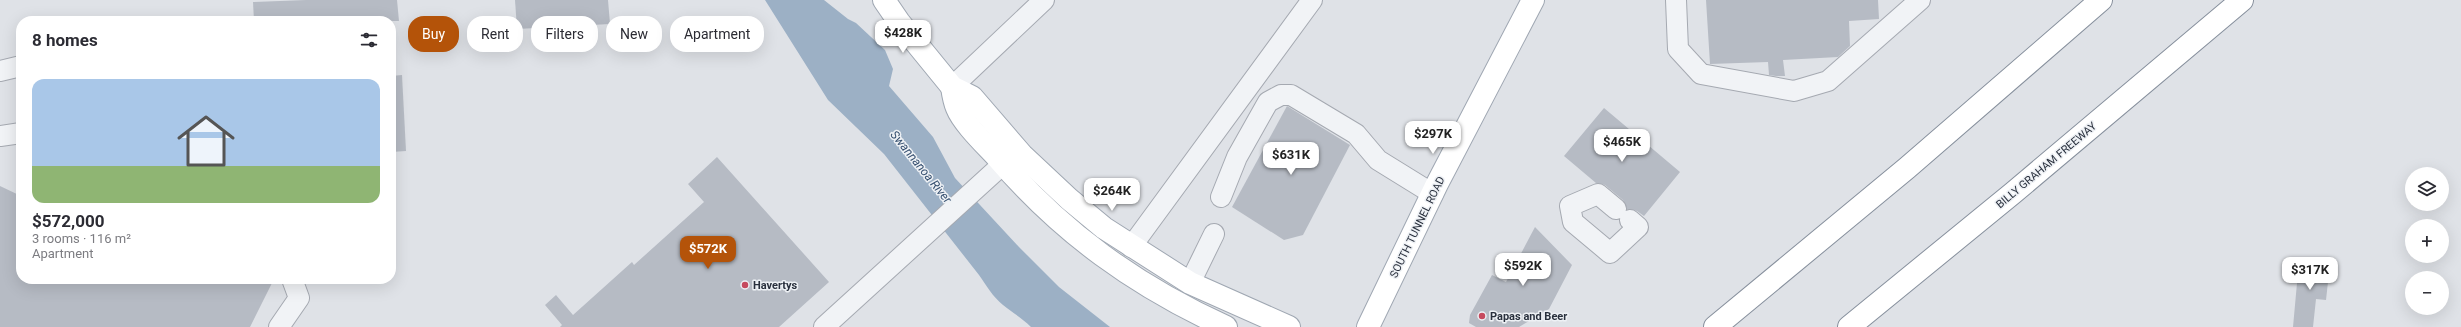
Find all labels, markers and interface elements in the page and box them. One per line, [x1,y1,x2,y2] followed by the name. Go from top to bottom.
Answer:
[408,16,459,52] chip: Buy
[467,16,523,52] chip: Rent
[531,16,598,52] chip: Filters
[606,16,662,52] chip: New
[670,16,764,52] chip: Apartment
[875,20,931,54] pin: $428K
[884,25,922,40] text: $428K
[358,29,380,51] icon: filters
[32,30,98,50] text: 8 homes
[170,105,242,177] icon: home
[1994,119,2099,211] street label: BILLY GRAHAM FREEWAY
[1405,121,1461,155] pin: $297K
[1414,126,1452,141] text: $297K
[887,128,955,207] water label: Swannanoa River
[1594,129,1650,163] pin: $465K
[1603,134,1641,149] text: $465K
[1263,142,1319,176] pin: $631K
[1272,147,1310,162] text: $631K
[2405,167,2449,315] map controls
[2405,167,2449,211] button: layers
[1387,174,1448,280] street label: SOUTH TUNNEL ROAD
[1084,178,1140,212] pin: $264K
[1093,183,1131,198] text: $264K
[32,211,104,231] text: $572,000
[2405,219,2449,263] button: +
[32,231,131,246] text: 3 rooms · 116 m²
[680,236,736,270] pin: $572K
[689,241,727,256] text: $572K
[32,246,94,261] text: Apartment
[1495,253,1551,287] pin: $592K
[2282,257,2338,291] pin: $317K
[1504,258,1542,273] text: $592K
[2291,262,2329,277] text: $317K
[2405,271,2449,315] button: −
[753,279,798,292] place label: Havertys
[740,280,750,290] marker: Havertys
[1490,310,1567,323] place label: Papas and Beer
[1477,311,1487,321] marker: Papas and Beer

